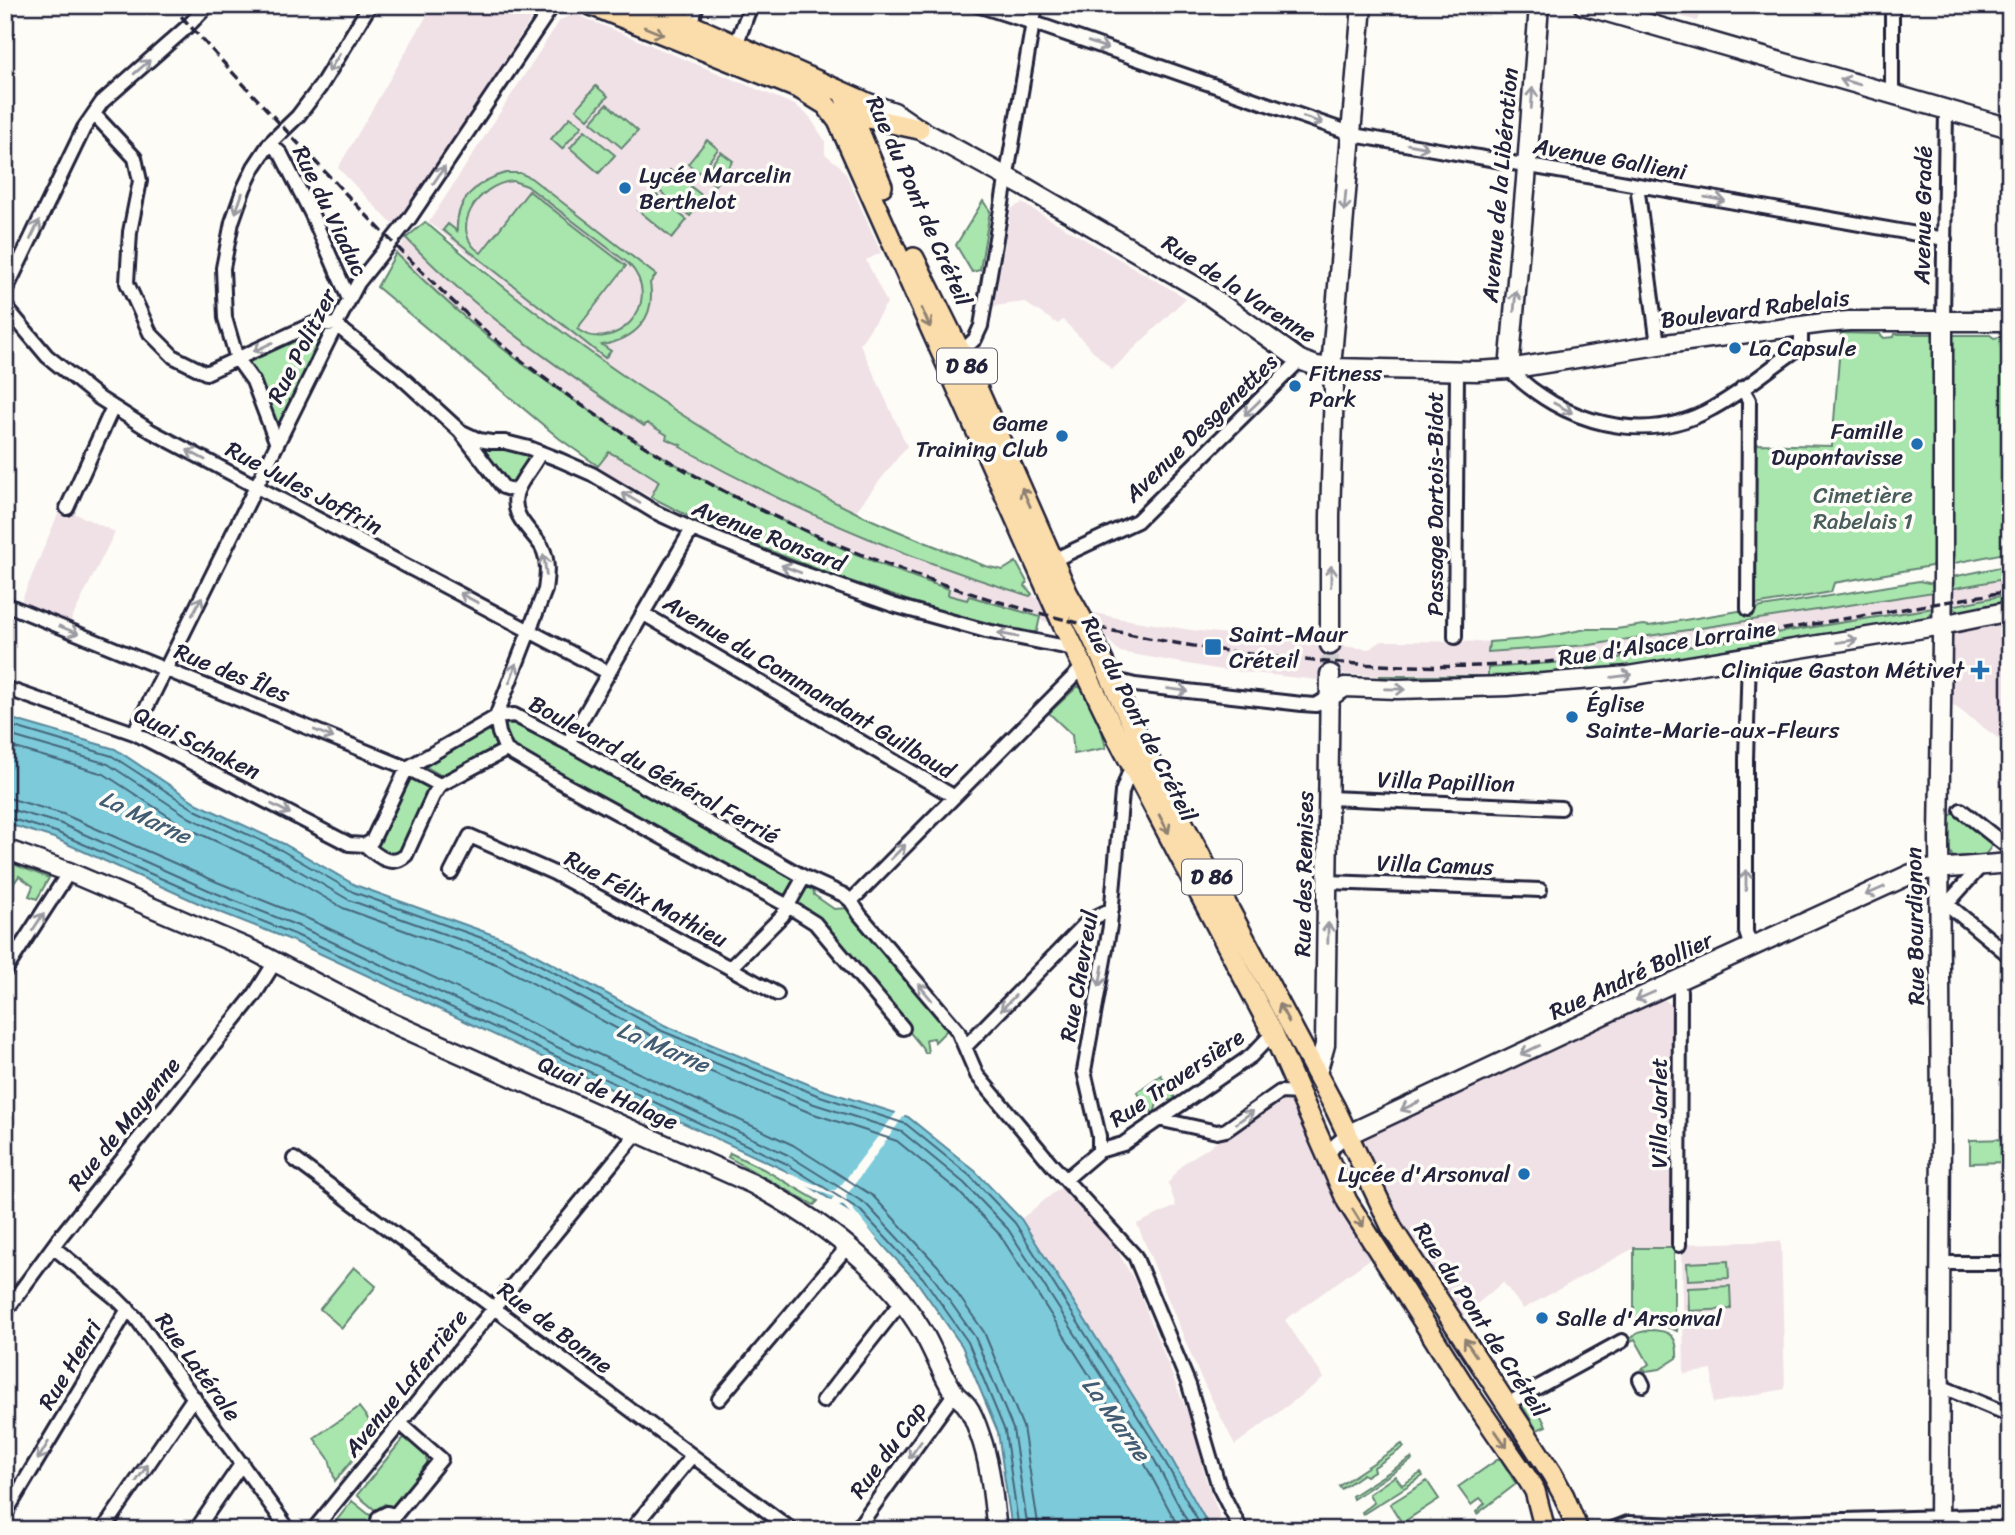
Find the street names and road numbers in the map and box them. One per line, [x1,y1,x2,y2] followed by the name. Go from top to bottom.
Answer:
[1469,66,1531,305] street label: Avenue de la Libération
[854,89,984,313] street label: Rue du Pont de Créteil
[1529,125,1690,193] street label: Avenue Gallieni
[280,138,380,284] street label: Rue du Viaduc
[1901,145,1945,286] street label: Avenue Gradé
[1153,223,1325,355] street label: Rue de la Varenne
[1658,277,1852,341] street label: Boulevard Rabelais
[256,280,349,411] street label: Rue Politzer
[1114,343,1288,513] street label: Avenue Desgenettes
[937,348,997,384] road number: D 86
[1415,392,1456,616] street label: Passage Dartois-Bidot
[218,429,390,547] street label: Rue Jules Joffrin
[685,488,853,585] street label: Avenue Ronsard
[654,583,964,792] street label: Avenue du Commandant Guilbaud
[1556,607,1778,679] street label: Rue d'Alsace Lorraine
[1069,609,1209,830] street label: Rue du Pont de Créteil
[168,631,297,715] street label: Rue des Îles
[521,684,787,856] street label: Boulevard du Général Ferrié
[126,695,268,791] street label: Quai Schaken
[1377,759,1516,805] street label: Villa Papillion
[1282,790,1326,957] street label: Rue des Remises
[557,839,736,960] street label: Rue Félix Mathieu
[1376,842,1495,888] street label: Villa Camus
[1893,847,1937,1005] street label: Rue Bourdignon
[1182,860,1242,894] road number: D 86
[1047,907,1111,1045] street label: Rue Chevreul
[1542,919,1721,1032] street label: Rue André Bollier
[1101,1017,1253,1139] street label: Rue Traversière
[531,1044,685,1142] street label: Quai de Halage
[57,1048,191,1200] street label: Rue de Mayenne
[1639,1058,1680,1168] street label: Villa Jarlet
[1402,1214,1560,1427] street label: Rue du Pont de Créteil
[488,1271,622,1385] street label: Rue de Bonne
[332,1299,479,1467] street label: Avenue Laferrière
[144,1303,252,1431] street label: Rue Latérale
[27,1311,114,1418] street label: Rue Henri
[838,1392,938,1508] street label: Rue du Cap

